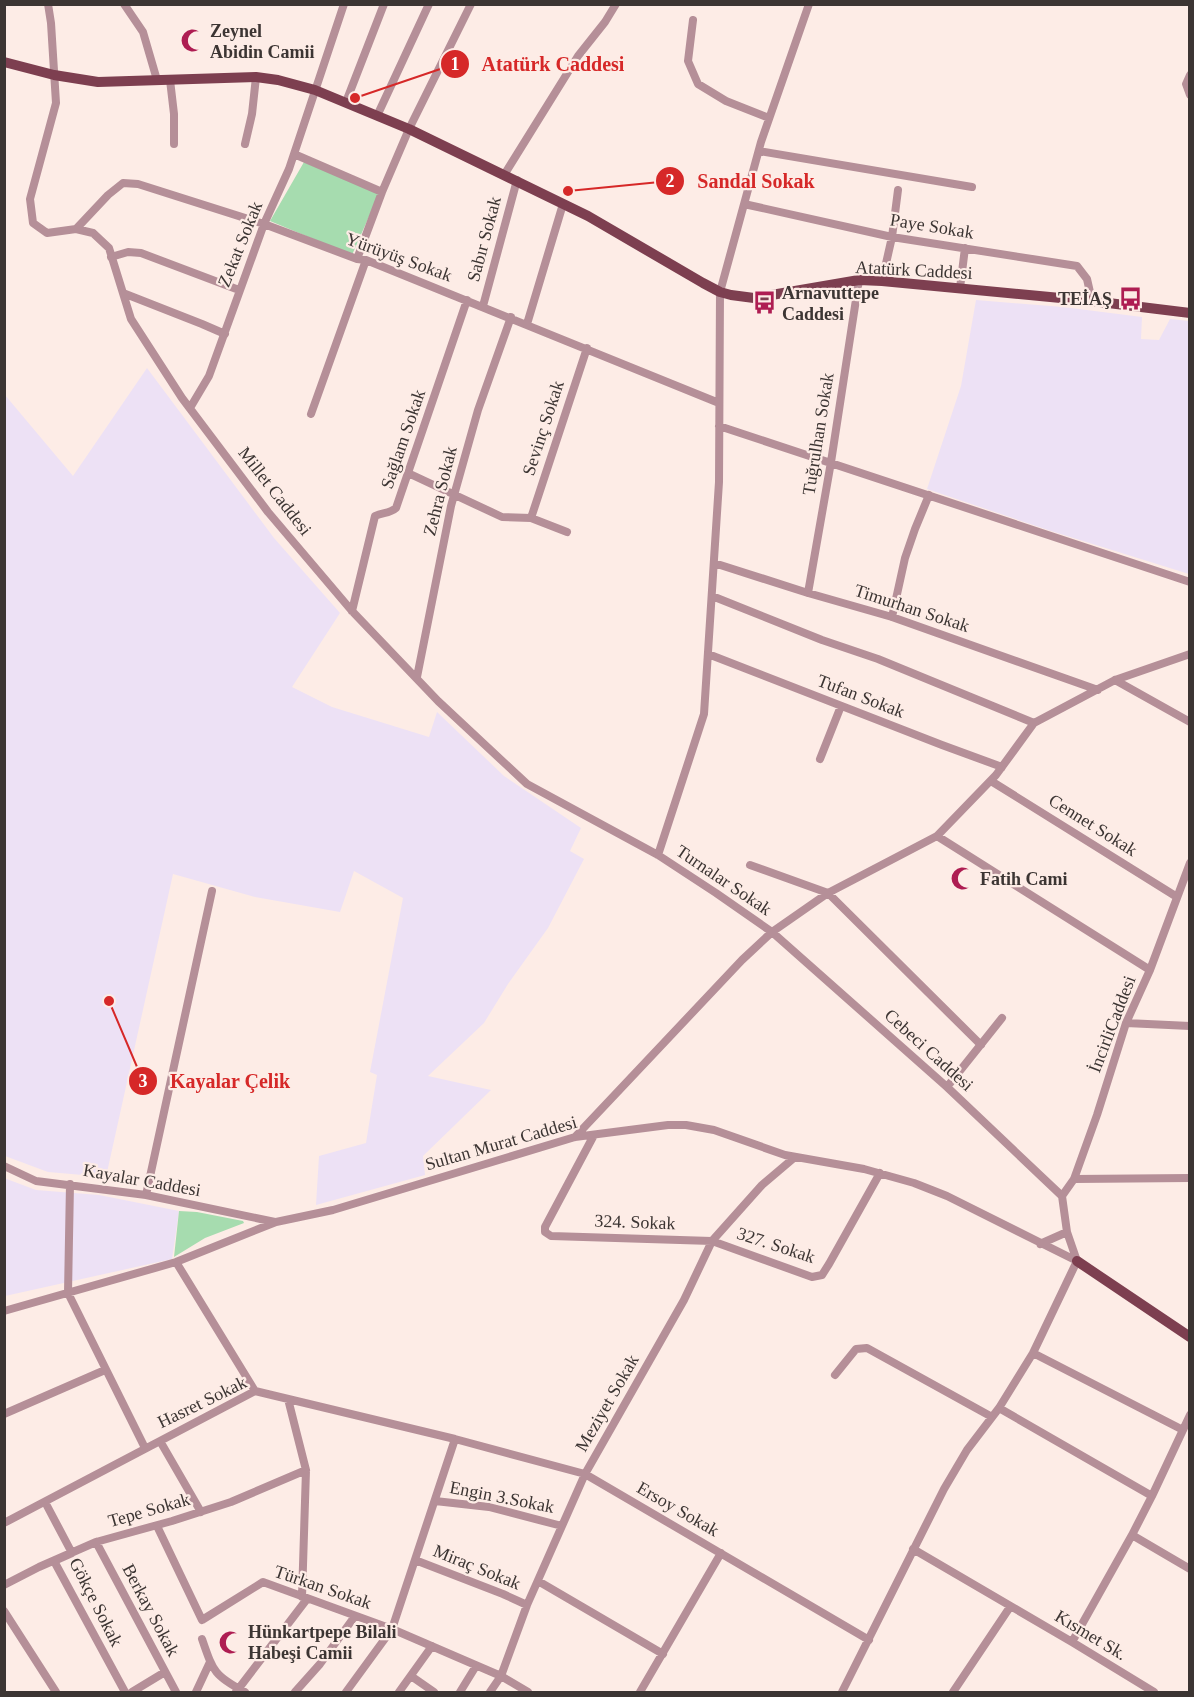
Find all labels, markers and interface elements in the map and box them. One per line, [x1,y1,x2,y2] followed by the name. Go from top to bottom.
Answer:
[210,21,315,62] place label: Zeynel Abidin Camii
[179,28,205,54] mosque icon: Zeynel Abidin Camii
[440,45,636,83] callout: Atatürk Caddesi
[482,53,625,75] text: Atatürk Caddesi
[451,54,460,74] text: 1
[655,162,826,200] callout: Sandal Sokak
[697,170,816,192] text: Sandal Sokak
[666,171,675,191] text: 2
[463,194,505,284] street label: Sabır Sokak
[214,198,266,290] street label: Zekat Sokak
[889,210,975,242] street label: Paye Sokak
[343,229,455,285] street label: Yürüyüş Sokak
[855,257,973,283] street label: Atatürk Caddesi
[782,283,879,324] place label: Arnavuttepe Caddesi
[1117,286,1143,312] bus stop icon: TEİAŞ
[1058,289,1112,309] place label: TEİAŞ
[751,290,777,316] bus stop icon: Arnavuttepe Caddesi
[798,371,838,497] street label: Tuğrulhan Sokak
[518,378,568,478] street label: Sevinç Sokak
[377,387,429,491] street label: Sağlam Sokak
[234,443,316,539] street label: Millet Caddesi
[419,444,461,538] street label: Zehra Sokak
[852,580,972,636] street label: Timurhan Sokak
[815,670,907,722] street label: Tufan Sokak
[1045,790,1141,860] street label: Cennet Sokak
[672,841,776,919] street label: Turnalar Sokak
[949,866,975,892] mosque icon: Fatih Cami
[980,869,1068,889] place label: Fatih Cami
[1084,973,1140,1075] street label: İncirliCaddesi
[881,1005,977,1095] street label: Cebeci Caddesi
[128,1062,302,1100] callout: Kayalar Çelik
[170,1070,291,1093] text: Kayalar Çelik
[139,1071,148,1091] text: 3
[423,1112,579,1174] street label: Sultan Murat Caddesi
[81,1160,203,1200] street label: Kayalar Caddesi
[594,1211,676,1233] street label: 324. Sokak
[734,1223,818,1267] street label: 327. Sokak
[571,1351,643,1455] street label: Meziyet Sokak
[154,1372,250,1432] street label: Hasret Sokak
[448,1477,556,1517] street label: Engin 3.Sokak
[633,1477,723,1541] street label: Ersoy Sokak
[106,1489,192,1531] street label: Tepe Sokak
[430,1540,524,1594] street label: Miraç Sokak
[65,1554,127,1650] street label: Gökçe Sokak
[118,1561,184,1659] street label: Berkay Sokak
[272,1561,374,1613] street label: Türkan Sokak
[1052,1606,1130,1664] street label: Kısmet Sk.
[248,1622,397,1663] place label: Hünkartpepe Bilali Habeşi Camii
[217,1629,243,1655] mosque icon: Hünkartpepe Bilali Habeşi Camii

